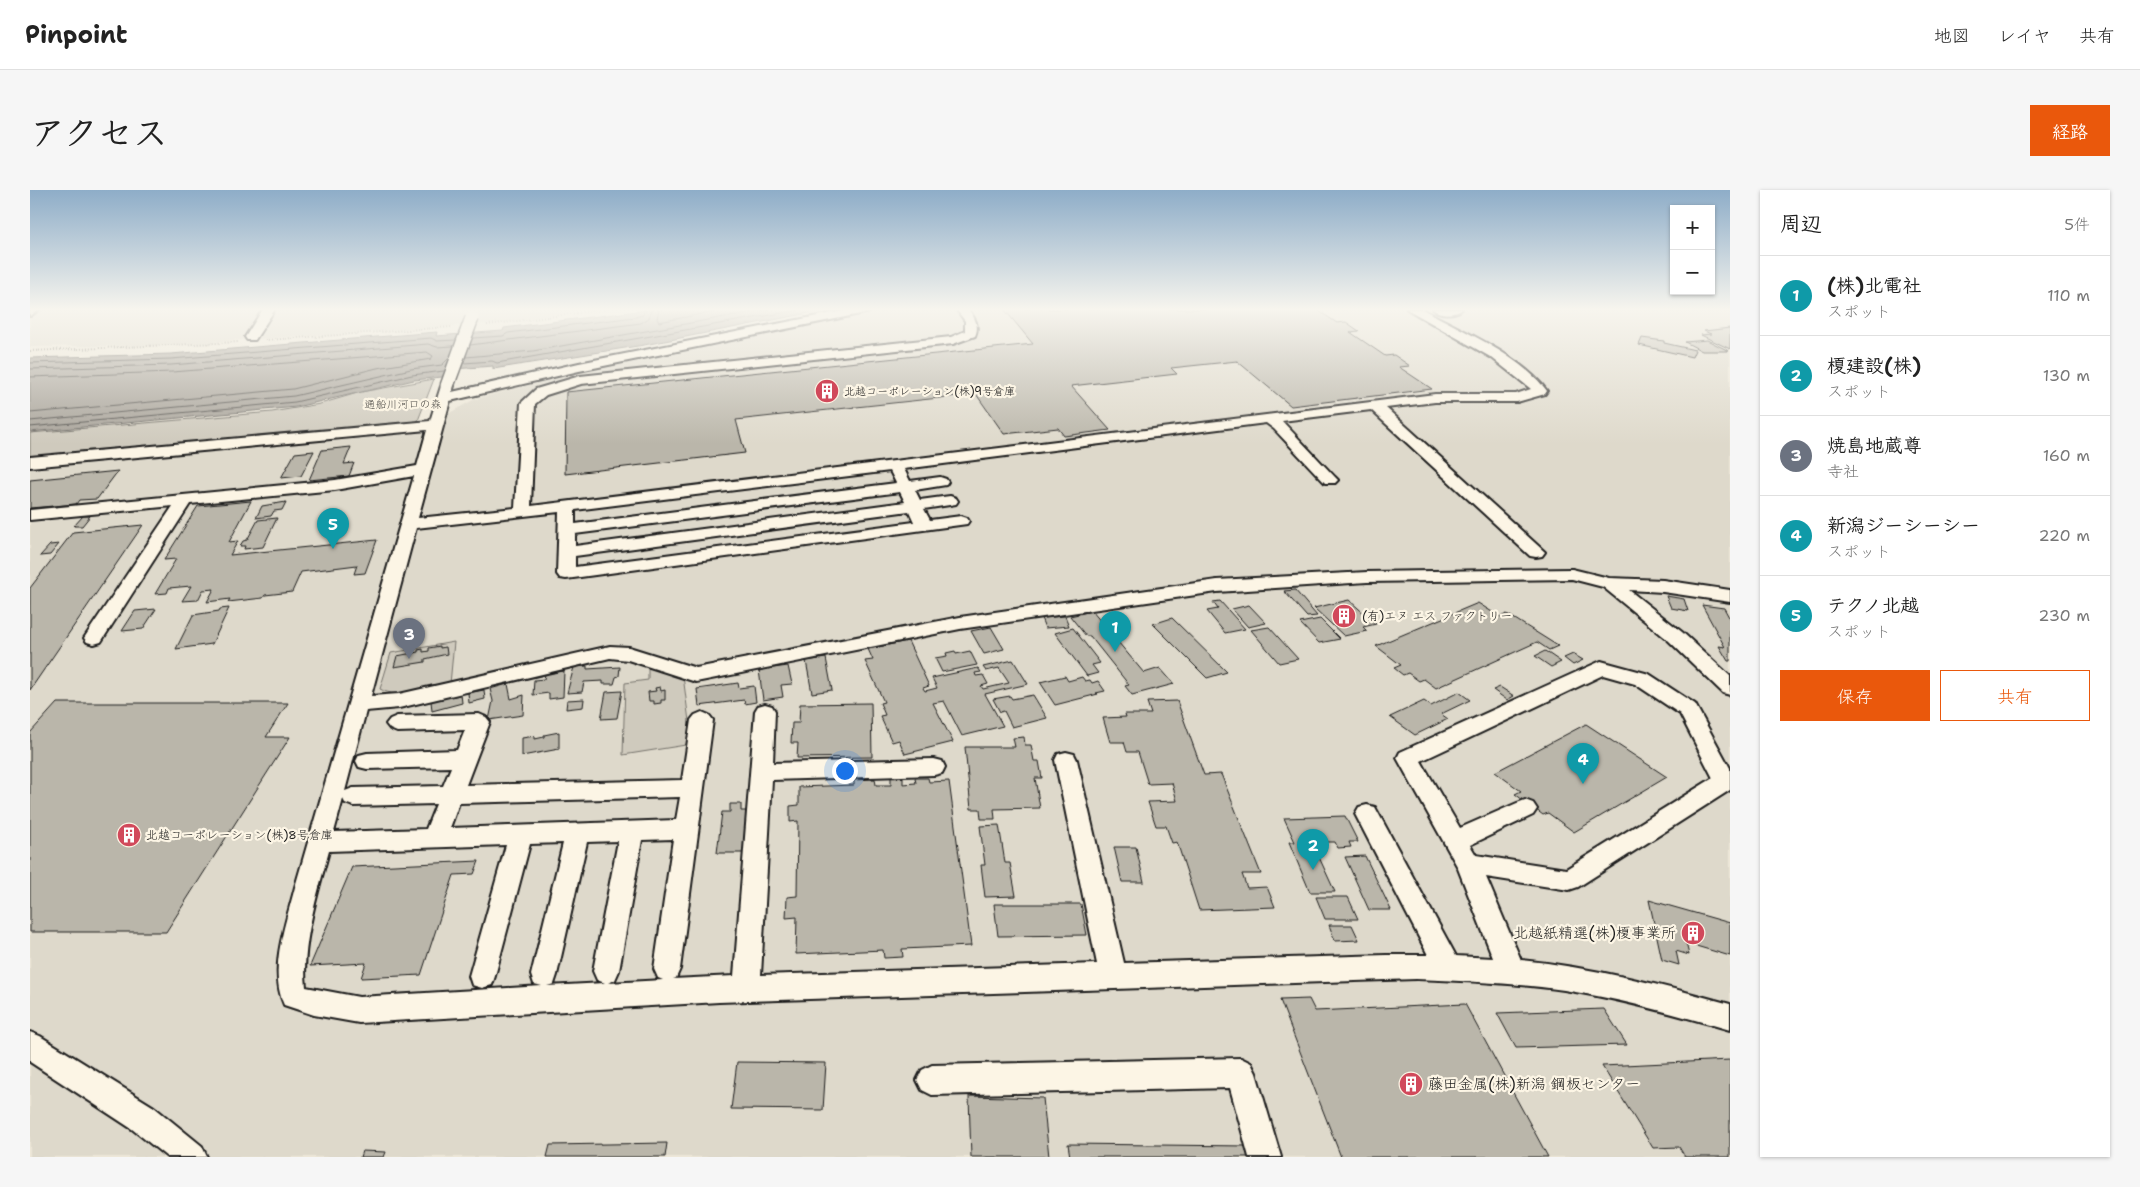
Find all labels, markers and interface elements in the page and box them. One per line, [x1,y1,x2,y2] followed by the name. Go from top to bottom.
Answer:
[25,19,127,51] text: Pinpoint
[1934,24,1970,48] text: 地図
[1998,24,2051,48] text: レイヤ
[2079,24,2115,48] text: 共有
[2030,105,2110,156] button: 経路
[30,109,168,156] text: アクセス
[1670,205,1715,295] map controls
[1670,205,1715,250] button: +
[1780,210,1822,238] text: 周辺
[2064,214,2090,235] text: 5件
[1670,250,1715,295] button: −
[1827,273,1921,298] text: (株)北電社
[1792,285,1800,306] text: 1
[2047,285,2090,306] text: 110 m
[1827,301,1891,322] text: スポット
[1827,353,1921,378] text: 榎建設(株)
[1790,365,1802,386] text: 2
[2043,365,2090,386] text: 130 m
[814,378,840,404] building icon: 北越コーポレーション(株)9号倉庫
[1827,381,1891,402] text: スポット
[844,384,1015,399] place label: 北越コーポレーション(株)9号倉庫
[365,397,442,412] park label: 通船川河口の森
[1827,433,1922,458] text: 焼島地蔵尊
[1790,445,1802,466] text: 3
[2043,445,2090,466] text: 160 m
[1827,461,1859,482] text: 寺社
[317,508,349,549] pin: 5
[1827,513,1980,538] text: 新潟ジーシーシー
[1790,525,1802,546] text: 4
[2038,525,2090,546] text: 220 m
[1827,541,1891,562] text: スポット
[1827,593,1919,618] text: テクノ北越
[1331,603,1357,629] building icon: (有)エヌ エス ファクトリー
[1791,605,1801,626] text: 5
[2038,605,2090,626] text: 230 m
[1362,608,1512,624] place label: (有)エヌ エス ファクトリー
[1099,611,1131,652] pin: 1
[393,618,425,659] pin: 3
[1827,621,1891,642] text: スポット
[1780,670,1930,721] button: 保存
[1940,670,2090,721] button: 共有
[1567,743,1599,784] pin: 4
[832,758,858,784] your location
[116,822,142,848] building icon: 北越コーポレーション(株)8号倉庫
[146,827,333,843] place label: 北越コーポレーション(株)8号倉庫
[1297,829,1329,870] pin: 2
[1680,920,1706,946] building icon: 北越紙精選(株)榎事業所
[1513,923,1676,943] place label: 北越紙精選(株)榎事業所
[1398,1071,1424,1097] building icon: 藤田金属(株)新潟 鋼板センター
[1428,1074,1640,1094] place label: 藤田金属(株)新潟 鋼板センター

